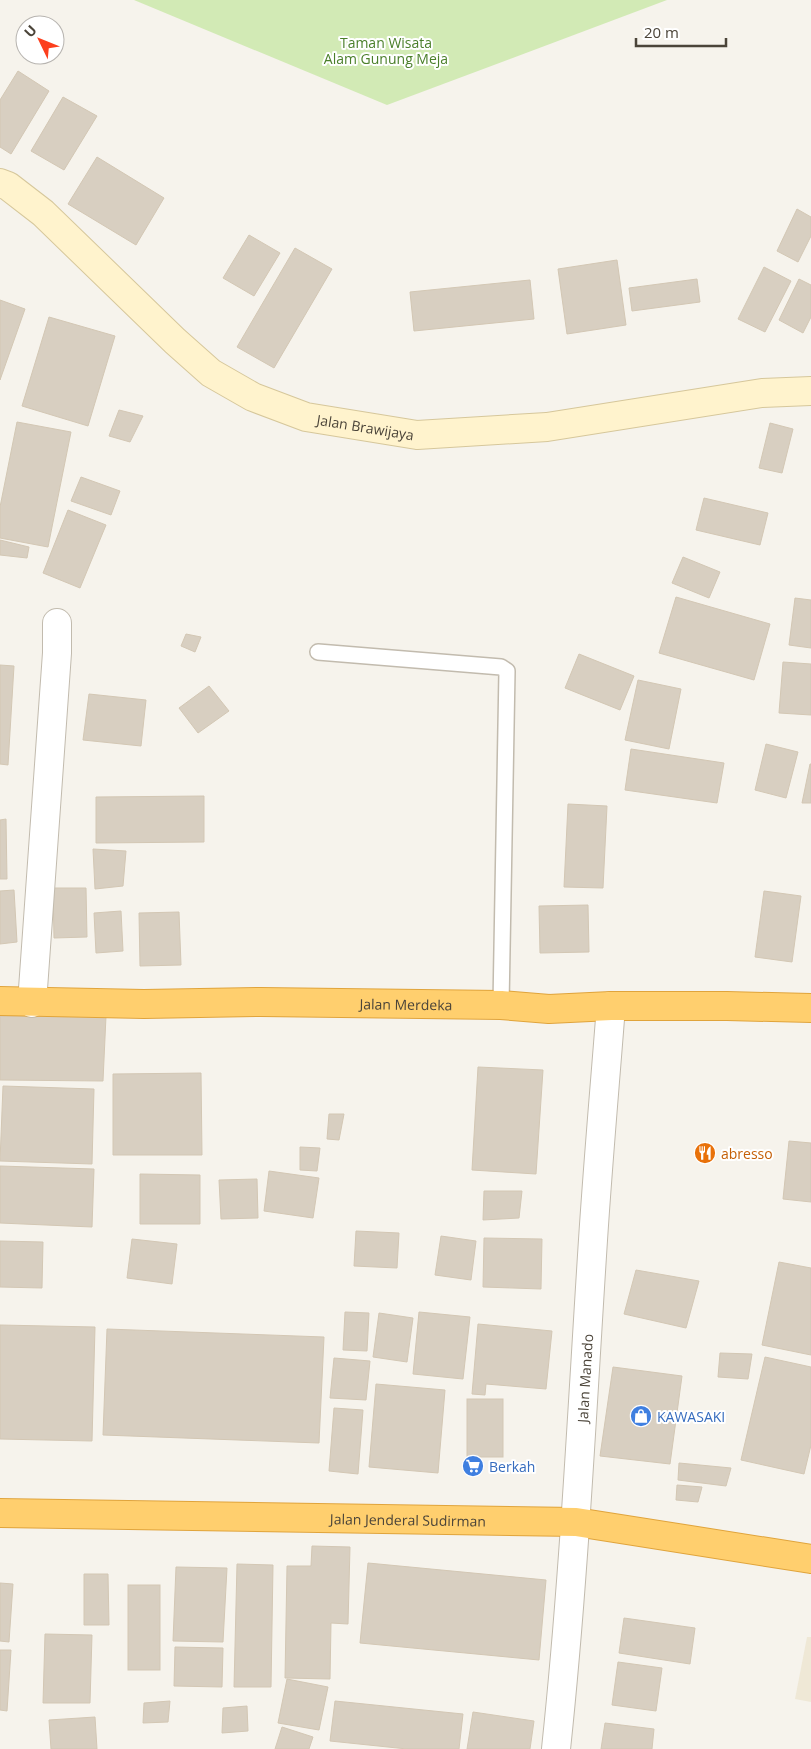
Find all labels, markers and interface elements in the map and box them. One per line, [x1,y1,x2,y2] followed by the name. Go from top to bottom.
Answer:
[15,15,65,65] north arrow
[636,15,726,47] scale bar
[20,20,41,41] text: U
[644,22,679,42] text: 20 m
[324,33,448,68] park label: Taman Wisata Alam Gunung Meja
[313,409,415,444] street label: Jalan Brawijaya
[357,994,453,1014] street label: Jalan Merdeka
[693,1141,717,1165] restaurant icon: abresso
[721,1144,773,1163] place label: abresso
[572,1333,597,1425] street label: Jalan Manado
[629,1404,653,1428] shop icon: KAWASAKI
[657,1407,725,1426] place label: KAWASAKI
[461,1454,485,1478] supermarket icon: Berkah
[489,1457,535,1476] place label: Berkah
[328,1509,486,1530] street label: Jalan Jenderal Sudirman

